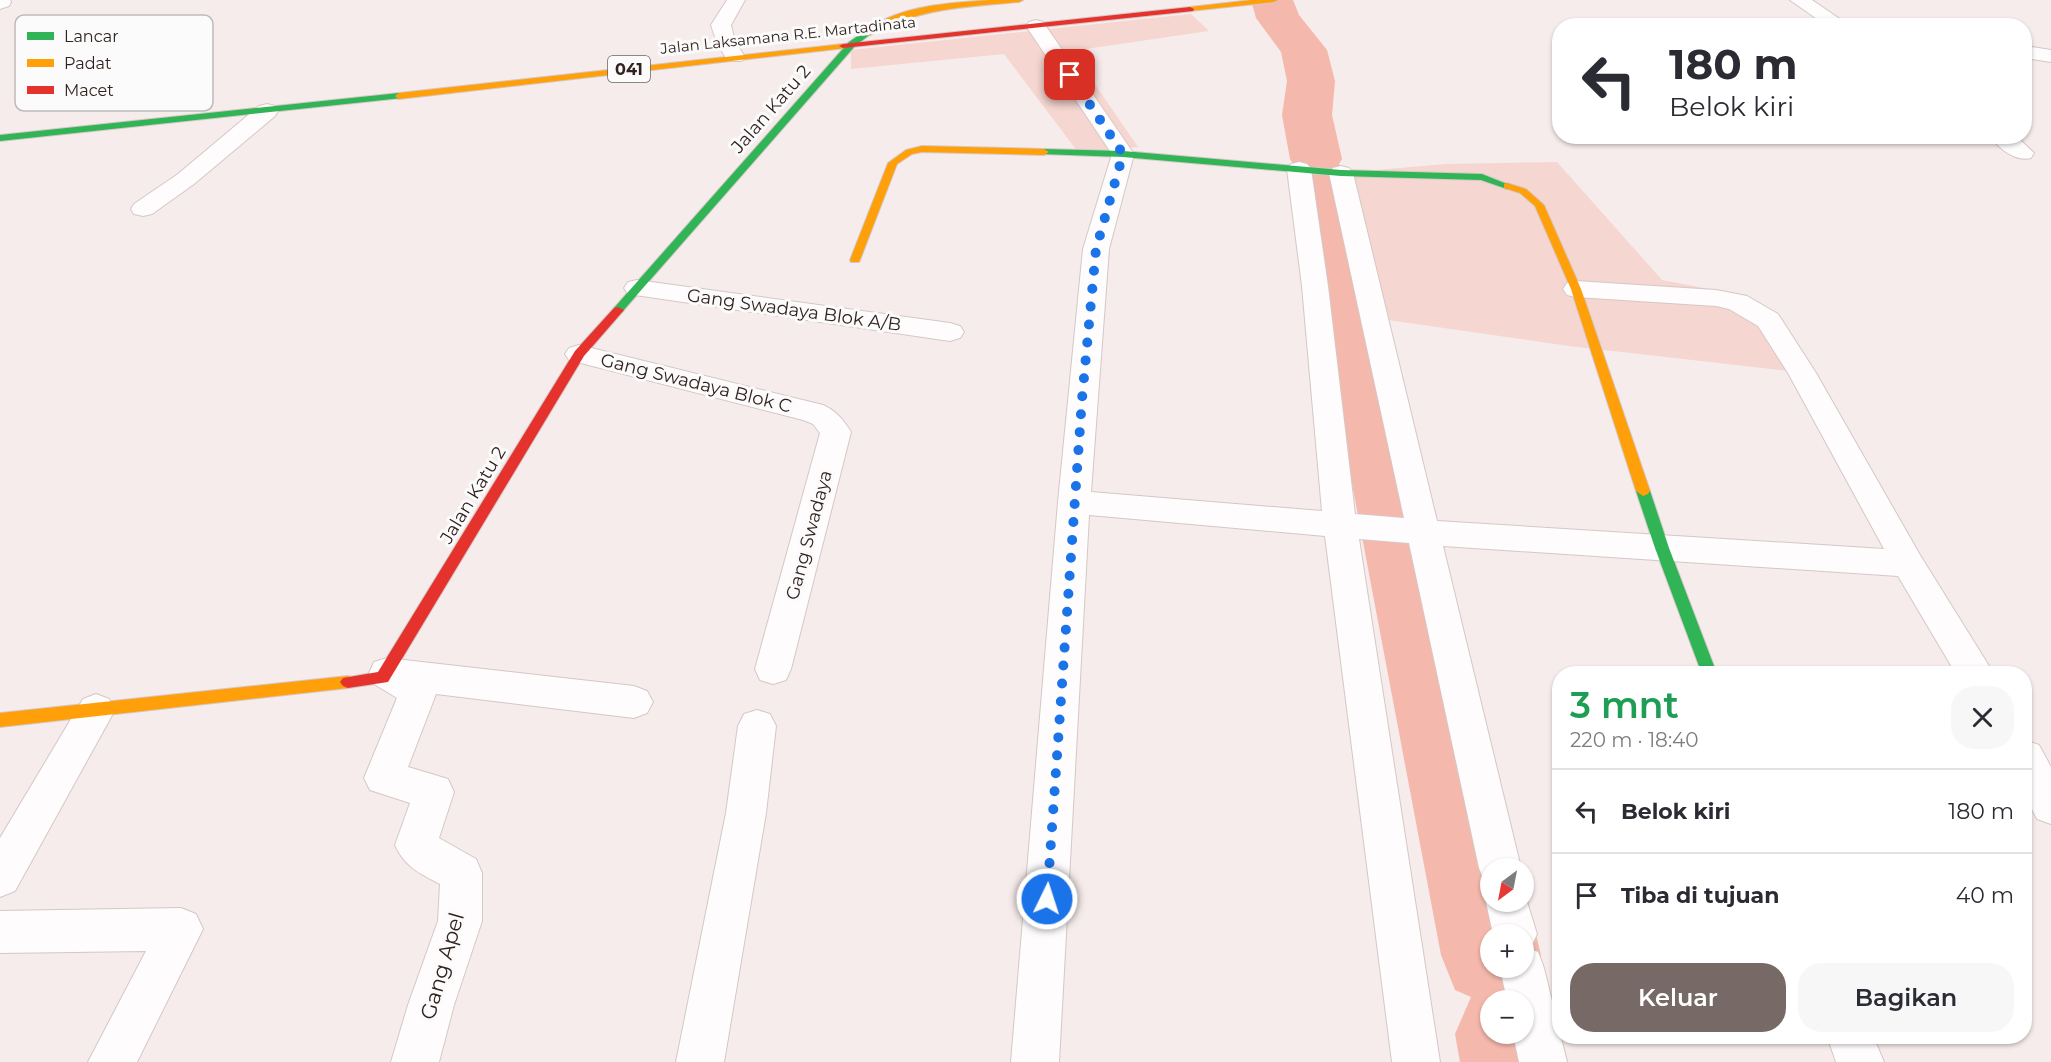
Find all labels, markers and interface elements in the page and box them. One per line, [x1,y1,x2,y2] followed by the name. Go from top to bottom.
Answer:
[658,12,917,58] street label: Jalan Laksamana R.E. Martadinata
[15,15,213,111] legend
[64,27,119,46] text: Lancar
[1669,38,1798,90] text: 180 m
[1570,42,1648,120] icon: left
[1044,49,1095,100] pin
[64,54,112,73] text: Padat
[608,56,650,82] road number: 041
[1053,58,1086,91] icon: arrive
[726,60,815,158] street label: Jalan Katu 2
[64,81,114,100] text: Macet
[1669,90,1794,123] text: Belok kiri
[685,284,903,336] street label: Gang Swadaya Blok A/B
[598,349,794,417] street label: Gang Swadaya Blok C
[435,442,511,548] street label: Jalan Katu 2
[781,468,837,602] street label: Gang Swadaya
[1570,683,1679,727] text: 3 mnt
[1951,686,2014,749] button: close
[1570,728,1699,752] text: 220 m · 18:40
[1570,795,1603,828] icon: left
[1621,798,1730,825] text: Belok kiri
[1948,798,2014,825] text: 180 m
[1480,858,1534,912] north arrow
[1480,858,1534,1044] map controls
[1015,867,1079,931] position arrow
[1570,879,1603,912] icon: arrive
[1621,882,1779,909] text: Tiba di tujuan
[1956,882,2014,909] text: 40 m
[415,910,469,1022] street label: Gang Apel
[1480,924,1534,978] button: +
[1570,963,1786,1032] button: Keluar
[1798,963,2014,1032] button: Bagikan
[1480,990,1534,1044] button: −

